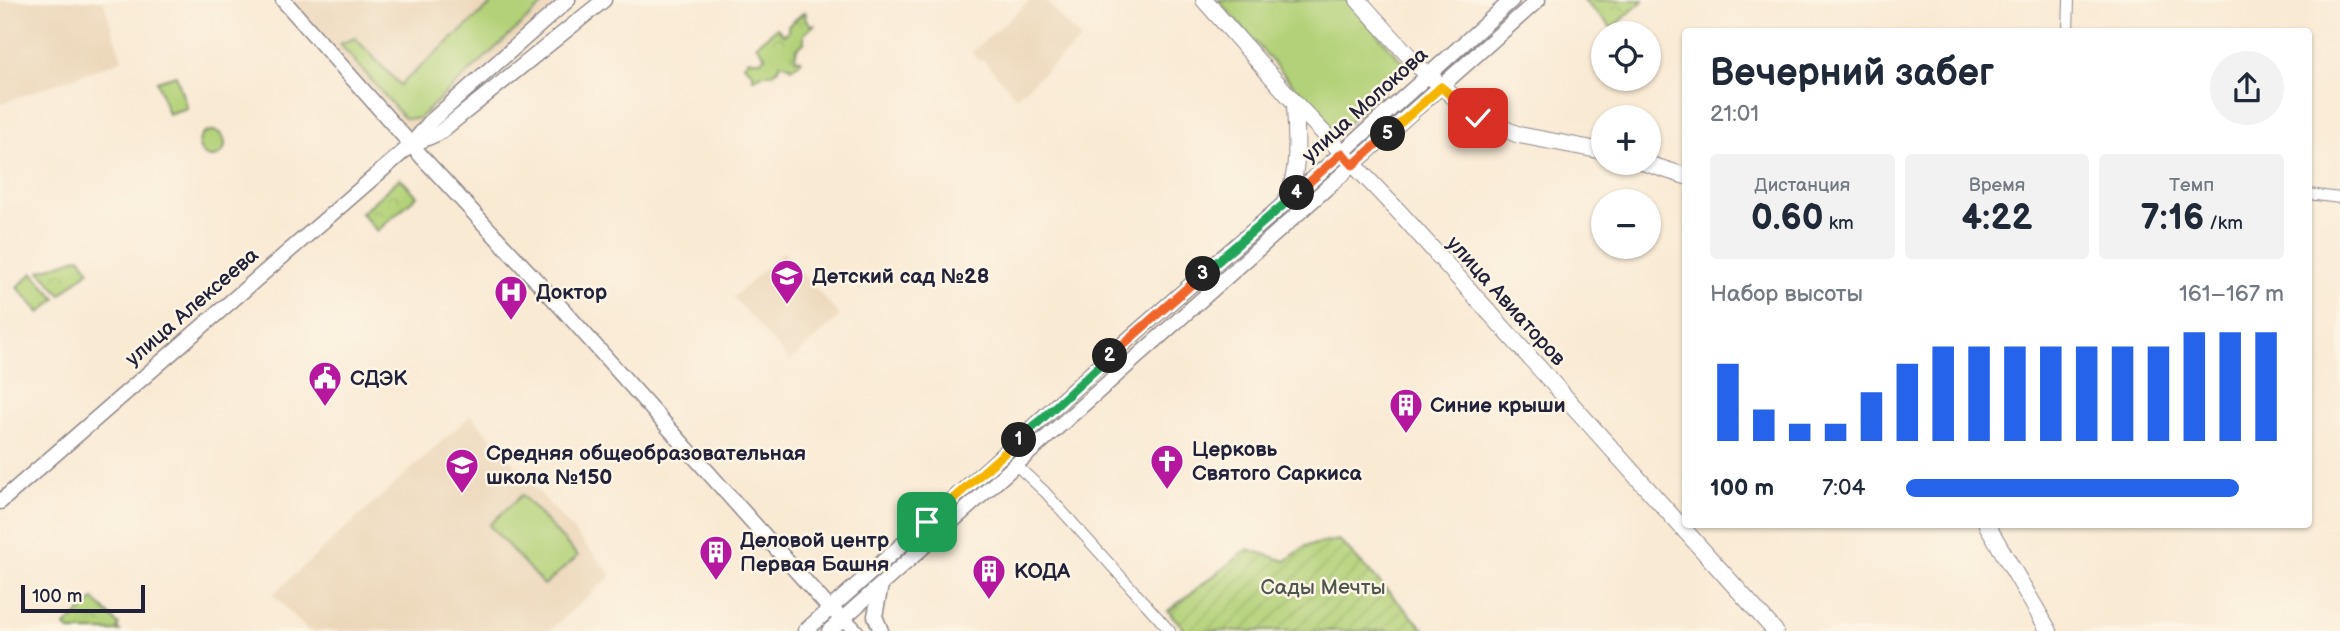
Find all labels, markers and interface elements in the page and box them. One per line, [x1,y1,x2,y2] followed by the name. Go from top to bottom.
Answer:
[1591,21,1661,259] map controls
[1591,21,1661,91] button: locate
[1297,42,1433,168] street label: улица Молокова
[1710,51,1994,96] text: Вечерний забег
[2210,51,2284,125] button: share
[1448,88,1508,148] pin
[1459,99,1497,137] icon: check
[1710,100,1759,128] text: 21:01
[1591,105,1661,175] button: +
[1370,116,1406,152] pin: 5
[1382,122,1393,145] text: 5
[1754,174,1850,197] text: Дистанция
[1969,174,2025,197] text: Время
[2169,174,2214,197] text: Темп
[1280,176,1314,210] pin: 4
[1291,181,1302,204] text: 4
[1591,189,1661,259] button: −
[1751,197,1824,240] text: 0.60
[1962,197,2032,240] text: 4:22
[2140,197,2204,240] text: 7:16
[1824,212,1854,235] text: km
[2204,212,2243,235] text: /km
[1441,231,1571,371] street label: улица Авиаторов
[120,242,264,372] street label: улица Алексеева
[1186,256,1220,292] pin: 3
[768,257,806,306] school or university icon: Детский сад №28
[1197,262,1208,285] text: 3
[812,264,989,289] place label: Детский сад №28
[492,273,530,322] hospital icon: Доктор
[536,280,608,305] place label: Доктор
[1710,280,1863,308] text: Набор высоты
[2179,280,2284,308] text: 161–167 m
[1092,338,1128,374] pin: 2
[1104,344,1115,367] text: 2
[306,359,344,408] public building icon: СДЭК
[350,366,408,391] place label: СДЭК
[1387,386,1425,435] building icon: Синие крыши
[1430,393,1566,418] place label: Синие крыши
[1002,422,1036,458] pin: 1
[1015,428,1023,451] text: 1
[1192,437,1363,486] place label: Церковь Святого Саркиса
[486,441,806,490] place label: Средняя общеобразовательная школа №150
[1148,442,1186,491] church icon: Церковь Святого Саркиса
[443,446,481,495] school or university icon: Средняя общеобразовательная школа №150
[1710,474,1774,502] text: 100 m
[1822,474,1866,502] text: 7:04
[897,492,957,552] pin
[908,503,946,541] icon: arrive
[740,528,890,577] place label: Деловой центр Первая Башня
[697,533,735,582] building icon: Деловой центр Первая Башня
[970,552,1008,601] building icon: КОДА
[1014,559,1071,584] place label: КОДА
[1260,575,1386,600] park label: Сады Мечты
[21,582,145,614] scale bar
[32,585,83,608] text: 100 m

